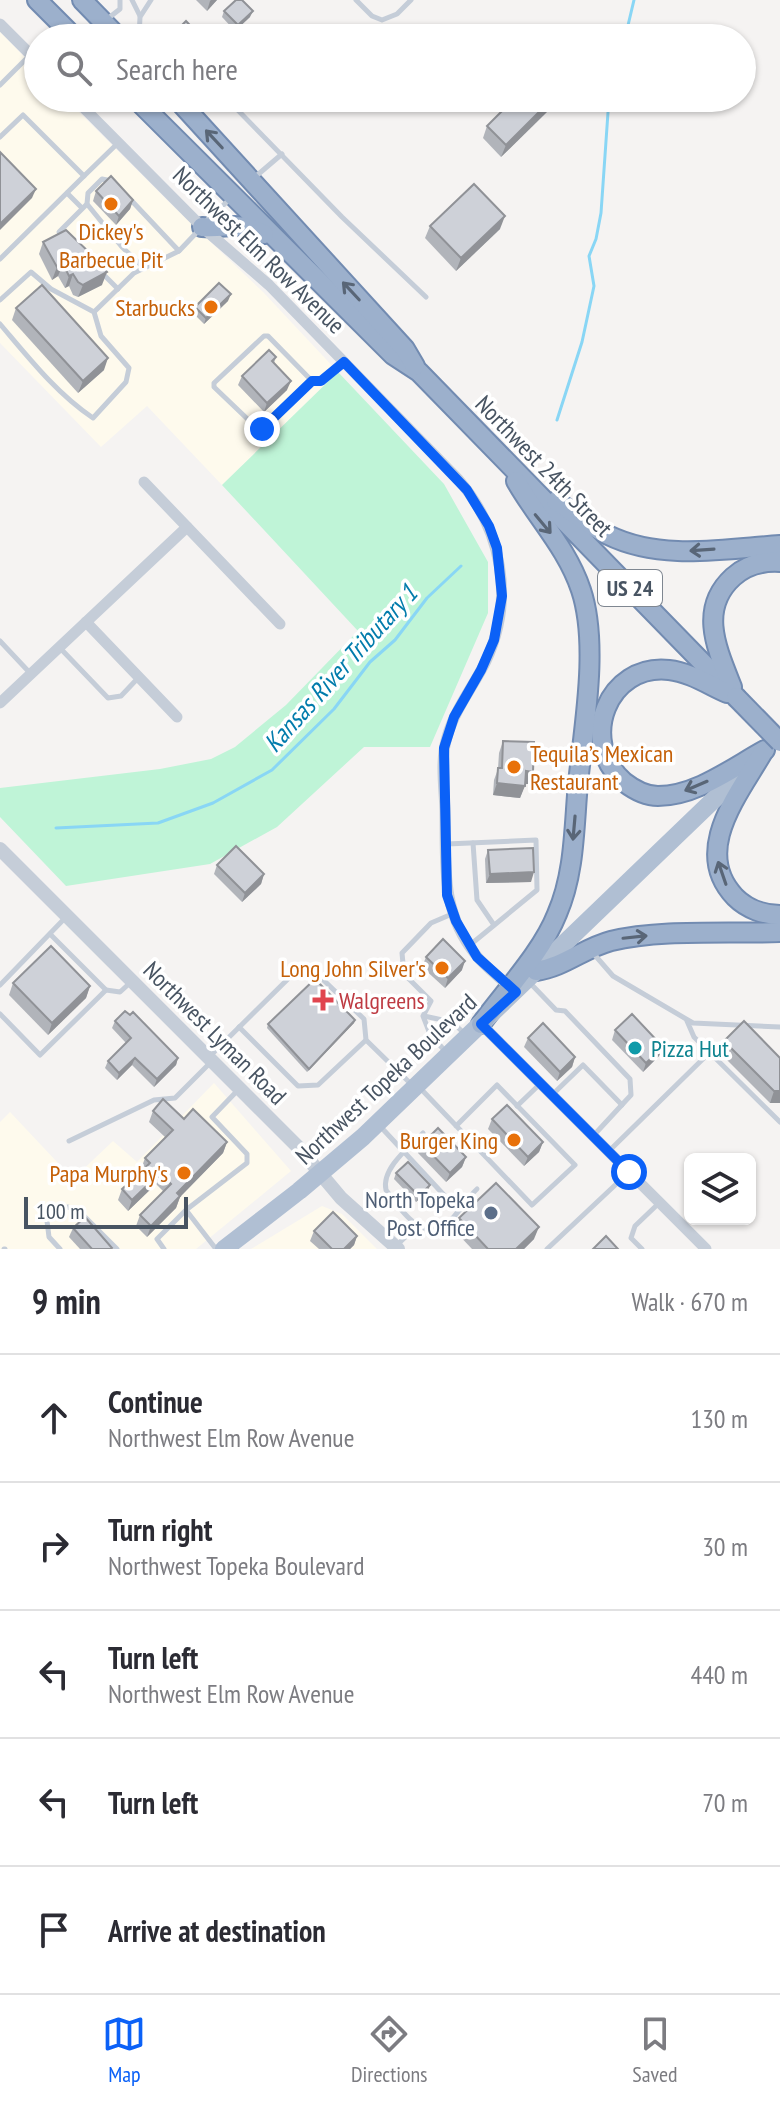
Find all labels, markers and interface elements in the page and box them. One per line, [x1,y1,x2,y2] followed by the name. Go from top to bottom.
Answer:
[24,24,756,112] search box
[52,46,96,90] icon: search
[116,49,238,88] text: Search here
[204,129,223,149] one-way arrow
[166,160,352,340] street label: Northwest Elm Row Avenue
[102,195,120,213] marker: Dickey's Barbecue Pit
[59,216,163,275] place label: Dickey's Barbecue Pit
[342,281,360,301] one-way arrow
[115,292,195,323] place label: Starbucks
[202,298,220,316] marker: Starbucks
[469,389,620,544] street label: Northwest 24th Street
[244,411,280,447] route end
[534,513,552,534] one-way arrow
[689,543,716,558] one-way arrow
[598,570,662,606] road number: US 24
[256,577,424,759] water label: Kansas River Tributary 1
[530,738,673,797] place label: Tequila’s Mexican Restaurant
[505,758,523,776] marker: Tequila’s Mexican Restaurant
[684,780,709,795] one-way arrow
[566,814,581,841] one-way arrow
[713,861,728,886] one-way arrow
[621,930,648,945] one-way arrow
[280,953,426,984] place label: Long John Silver's
[137,955,293,1111] street label: Northwest Lyman Road
[433,959,451,977] marker: Long John Silver's
[339,985,425,1016] place label: Walgreens
[289,987,483,1171] street label: Northwest Topeka Boulevard
[314,991,332,1009] marker: Walgreens
[651,1033,729,1064] place label: Pizza Hut
[626,1039,644,1057] marker: Pizza Hut
[400,1125,498,1156] place label: Burger King
[505,1131,523,1149] marker: Burger King
[684,1153,756,1225] map controls
[684,1153,756,1225] button: layers
[611,1154,647,1190] route start
[50,1158,168,1189] place label: Papa Murphy's
[175,1164,193,1182] marker: Papa Murphy's
[365,1184,475,1243] place label: North Topeka Post Office
[24,1193,188,1229] scale bar
[36,1197,85,1225] text: 100 m
[482,1204,500,1222] marker: North Topeka Post Office
[32,1279,101,1323] text: 9 min
[631,1285,748,1318] text: Walk · 670 m
[108,1382,203,1421] text: Continue
[32,1396,76,1440] icon: ahead
[690,1402,748,1435] text: 130 m
[108,1421,354,1454] text: Northwest Elm Row Avenue
[108,1510,212,1549] text: Turn right
[32,1524,76,1568] icon: right
[702,1530,748,1563] text: 30 m
[108,1549,364,1582] text: Northwest Topeka Boulevard
[108,1638,198,1677] text: Turn left
[32,1652,76,1696] icon: left
[690,1658,748,1691] text: 440 m
[108,1677,354,1710] text: Northwest Elm Row Avenue
[32,1780,76,1824] icon: left
[108,1783,198,1822] text: Turn left
[702,1786,748,1819] text: 70 m
[32,1908,76,1952] icon: arrive
[108,1911,326,1950] text: Arrive at destination
[102,2012,146,2088] tab: Map
[351,2012,428,2088] tab: Directions
[632,2012,678,2088] tab: Saved

